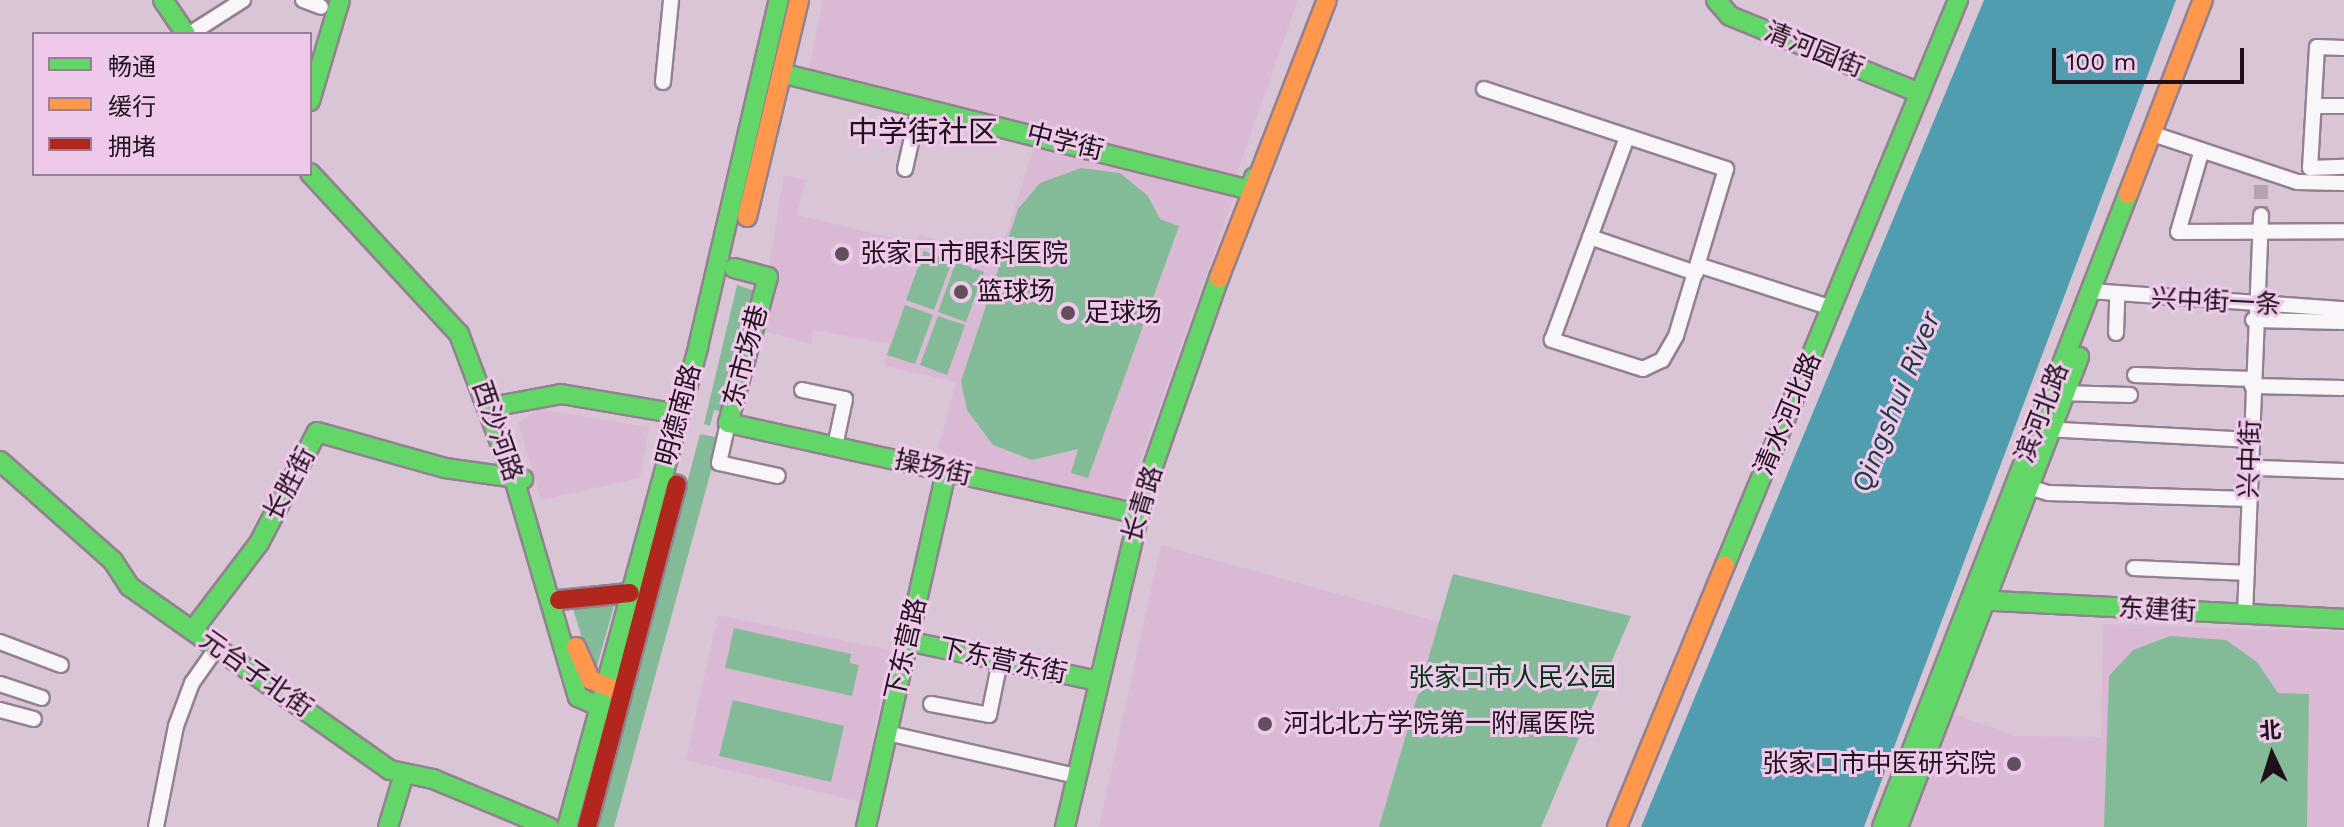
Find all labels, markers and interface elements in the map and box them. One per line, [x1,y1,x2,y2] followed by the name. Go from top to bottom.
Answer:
[1760,16,1868,84] street label: 清河园街
[32,32,312,176] legend
[2056,32,2248,82] scale bar
[2066,48,2136,76] text: 100 m
[108,53,156,81] text: 畅通
[108,93,156,121] text: 缓行
[848,114,998,150] district label: 中学街社区
[1023,117,1107,167] street label: 中学街
[108,133,156,161] text: 拥堵
[860,238,1068,270] place label: 张家口市眼科医院
[831,243,853,265] marker: 张家口市眼科医院
[977,276,1055,308] place label: 篮球场
[952,283,970,301] marker: 篮球场
[2150,283,2282,321] street label: 兴中街一条
[1084,297,1162,329] place label: 足球场
[717,302,775,410] street label: 东市场巷
[1059,304,1077,322] marker: 足球场
[1844,306,1948,498] water label: Qingshui River
[1748,348,1828,480] street label: 清水河北路
[2009,359,2075,467] street label: 滨河北路
[650,361,708,469] street label: 明德南路
[465,377,529,485] street label: 西沙河路
[2233,419,2267,499] street label: 兴中街
[258,442,322,526] street label: 长胜街
[891,444,975,492] street label: 操场街
[1117,462,1169,546] street label: 长青路
[2117,592,2197,628] street label: 东建街
[879,595,933,703] street label: 下东营路
[194,624,318,724] street label: 元台子北街
[936,632,1070,690] street label: 下东营东街
[1408,662,1616,694] park label: 张家口市人民公园
[1283,708,1595,740] place label: 河北北方学院第一附属医院
[1254,713,1276,735] marker: 河北北方学院第一附属医院
[2232,715,2312,795] north arrow
[2258,717,2282,744] text: 北
[1762,748,1996,780] place label: 张家口市中医研究院
[2003,753,2025,775] marker: 张家口市中医研究院

